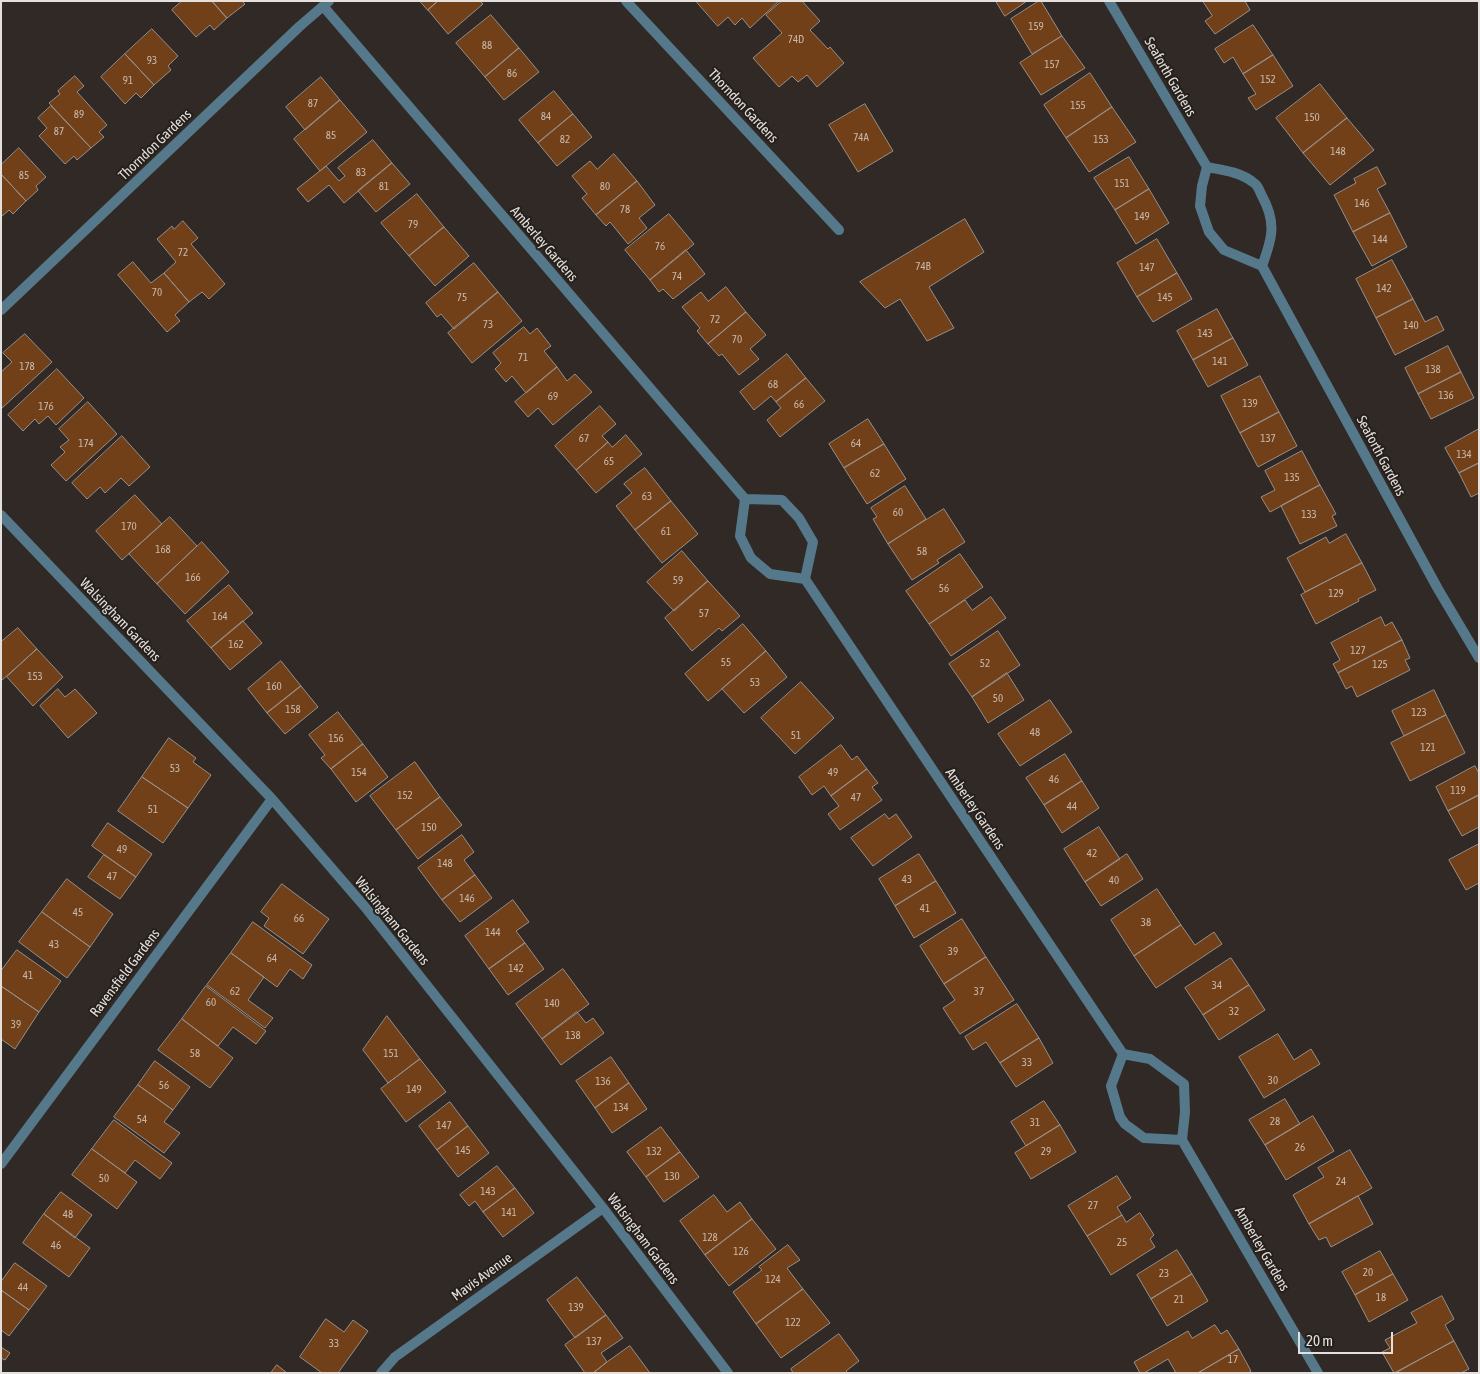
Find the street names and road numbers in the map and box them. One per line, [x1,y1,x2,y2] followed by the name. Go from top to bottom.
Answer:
[1141,34,1199,120] street label: Seaforth Gardens
[705,66,781,146] street label: Thorndon Gardens
[115,106,195,184] street label: Thorndon Gardens
[507,203,581,285] street label: Amberley Gardens
[1353,413,1409,499] street label: Seaforth Gardens
[76,575,164,665] street label: Walsingham Gardens
[942,765,1008,853] street label: Amberley Gardens
[351,873,433,969] street label: Walsingham Gardens
[87,926,163,1020] street label: Ravensfield Gardens
[603,1190,683,1288] street label: Walsingham Gardens
[1231,1204,1293,1294] street label: Amberley Gardens
[449,1249,515,1305] street label: Mavis Avenue

